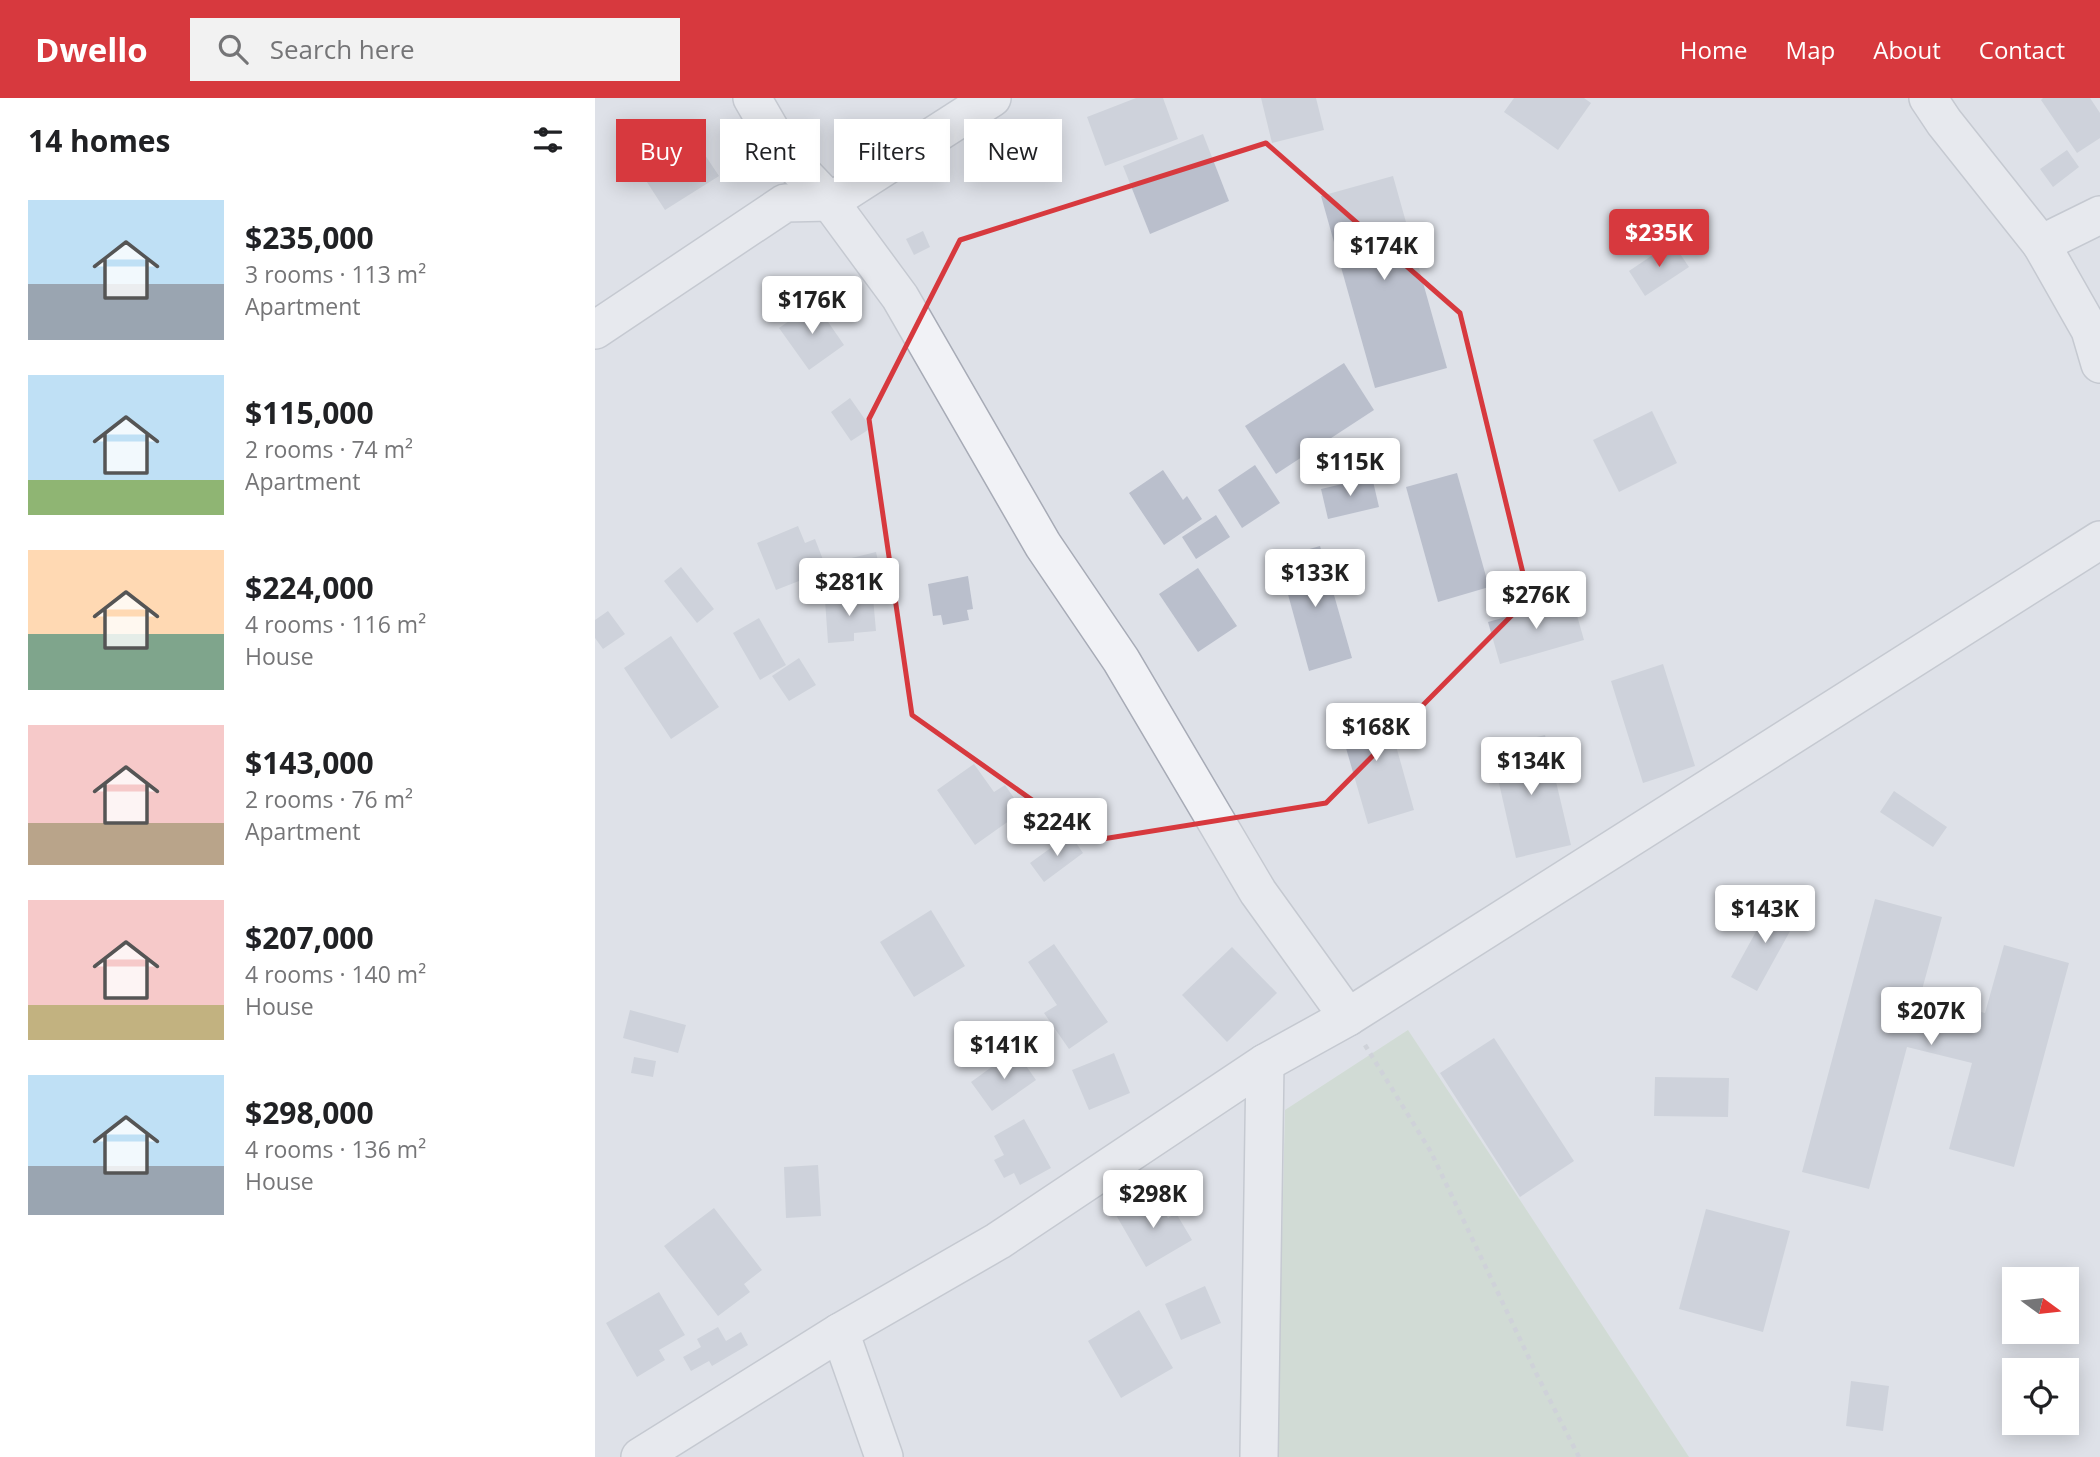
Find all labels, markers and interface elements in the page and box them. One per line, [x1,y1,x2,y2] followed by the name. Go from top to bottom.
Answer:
[190,18,680,81] search box
[35,27,148,72] text: Dwello
[214,30,252,68] icon: search
[270,31,415,67] text: Search here
[1680,33,1748,66] text: Home
[1786,33,1835,66] text: Map
[1873,33,1941,66] text: About
[1979,33,2065,66] text: Contact
[616,119,706,182] chip: Buy
[720,119,820,182] chip: Rent
[834,119,950,182] chip: Filters
[964,119,1062,182] chip: New
[28,120,171,161] text: 14 homes
[529,121,567,159] icon: filters
[1610,209,1708,269] pin: $235K
[1625,216,1693,248] text: $235K
[245,217,374,258] text: $235,000
[1335,222,1433,282] pin: $174K
[84,228,168,312] icon: home
[1350,229,1418,261] text: $174K
[245,258,426,290] text: 3 rooms · 113 m²
[763,276,861,336] pin: $176K
[778,283,846,315] text: $176K
[245,290,361,322] text: Apartment
[245,392,374,433] text: $115,000
[84,403,168,487] icon: home
[245,433,413,465] text: 2 rooms · 74 m²
[1301,438,1399,498] pin: $115K
[1316,445,1384,477] text: $115K
[245,465,361,497] text: Apartment
[1266,550,1364,609] pin: $133K
[1281,556,1349,588] text: $133K
[800,559,898,618] pin: $281K
[815,565,883,597] text: $281K
[245,567,374,608] text: $224,000
[1487,572,1585,631] pin: $276K
[84,578,168,662] icon: home
[1502,578,1570,610] text: $276K
[245,608,426,640] text: 4 rooms · 116 m²
[245,640,314,672] text: House
[1327,704,1425,763] pin: $168K
[1342,710,1410,742] text: $168K
[1482,738,1580,797] pin: $134K
[245,742,374,783] text: $143,000
[1497,744,1565,776] text: $134K
[84,753,168,837] icon: home
[245,783,413,815] text: 2 rooms · 76 m²
[1008,798,1106,858] pin: $224K
[1023,805,1091,837] text: $224K
[245,815,361,847] text: Apartment
[1716,886,1814,945] pin: $143K
[1731,892,1799,924] text: $143K
[245,917,374,958] text: $207,000
[84,928,168,1012] icon: home
[245,958,426,990] text: 4 rooms · 140 m²
[1882,988,1980,1047] pin: $207K
[245,990,314,1022] text: House
[1897,994,1965,1026] text: $207K
[955,1021,1053,1081] pin: $141K
[970,1028,1038,1060] text: $141K
[245,1092,374,1133] text: $298,000
[84,1103,168,1187] icon: home
[245,1133,426,1165] text: 4 rooms · 136 m²
[245,1165,314,1197] text: House
[1104,1170,1202,1230] pin: $298K
[1119,1177,1187,1209] text: $298K
[2002,1267,2079,1344] north arrow
[2002,1267,2079,1435] map controls
[2002,1358,2079,1435] button: locate

